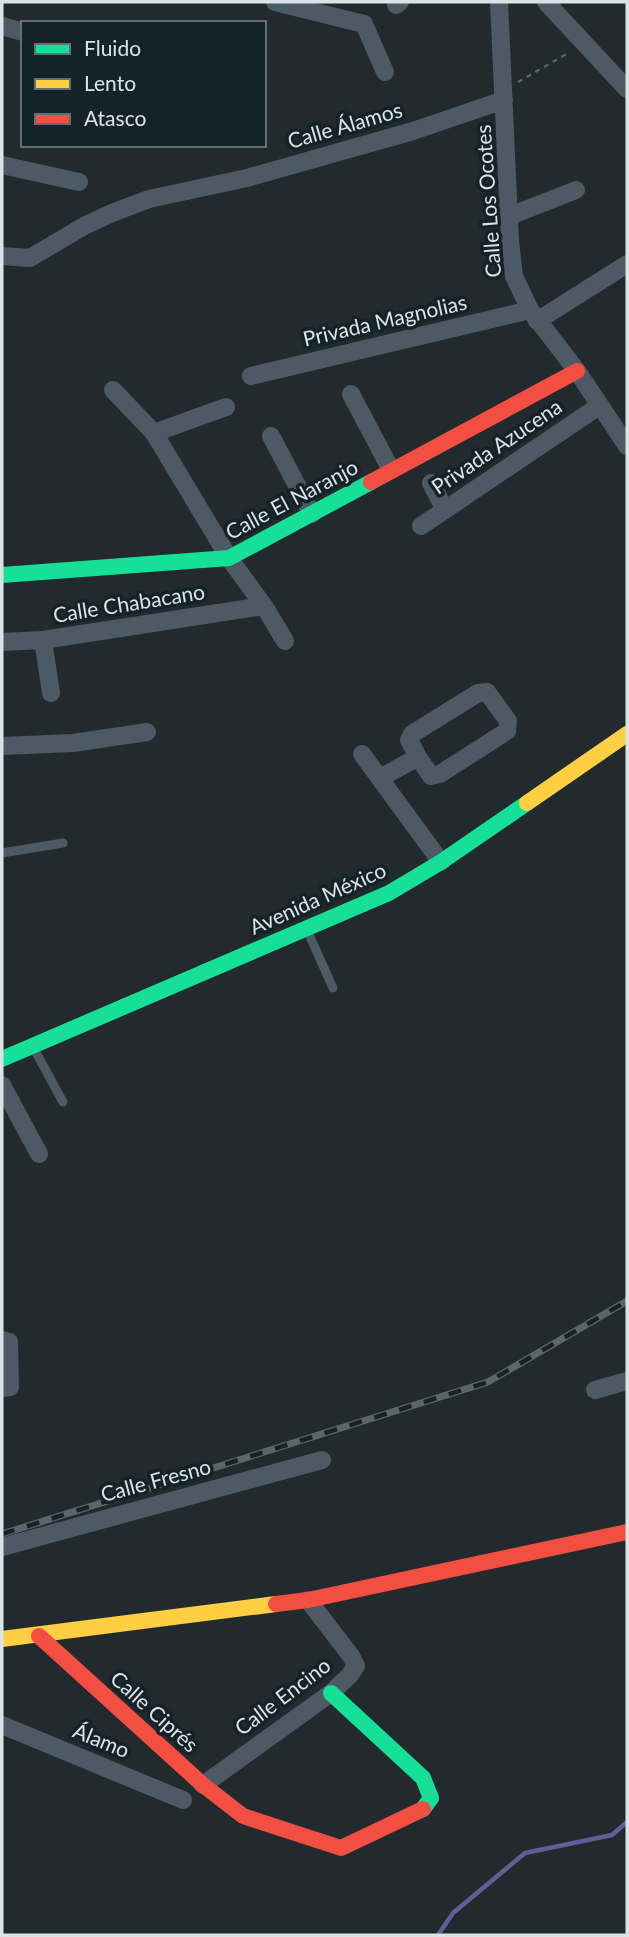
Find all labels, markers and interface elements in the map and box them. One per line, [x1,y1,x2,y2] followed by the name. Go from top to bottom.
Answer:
[21,21,266,147] legend
[84,35,141,60] text: Fluido
[84,70,136,95] text: Lento
[284,96,405,153] street label: Calle Álamos
[84,105,146,130] text: Atasco
[470,124,505,278] street label: Calle Los Ocotes
[300,289,469,351] street label: Privada Magnolias
[426,393,566,498] street label: Privada Azucena
[221,453,362,544] street label: Calle El Naranjo
[51,578,207,627] street label: Calle Chabacano
[245,856,390,939] street label: Avenida México
[98,1453,213,1506] street label: Calle Fresno
[229,1652,335,1740] street label: Calle Encino
[106,1665,204,1757] street label: Calle Ciprés
[70,1717,134,1762] street label: Álamo

